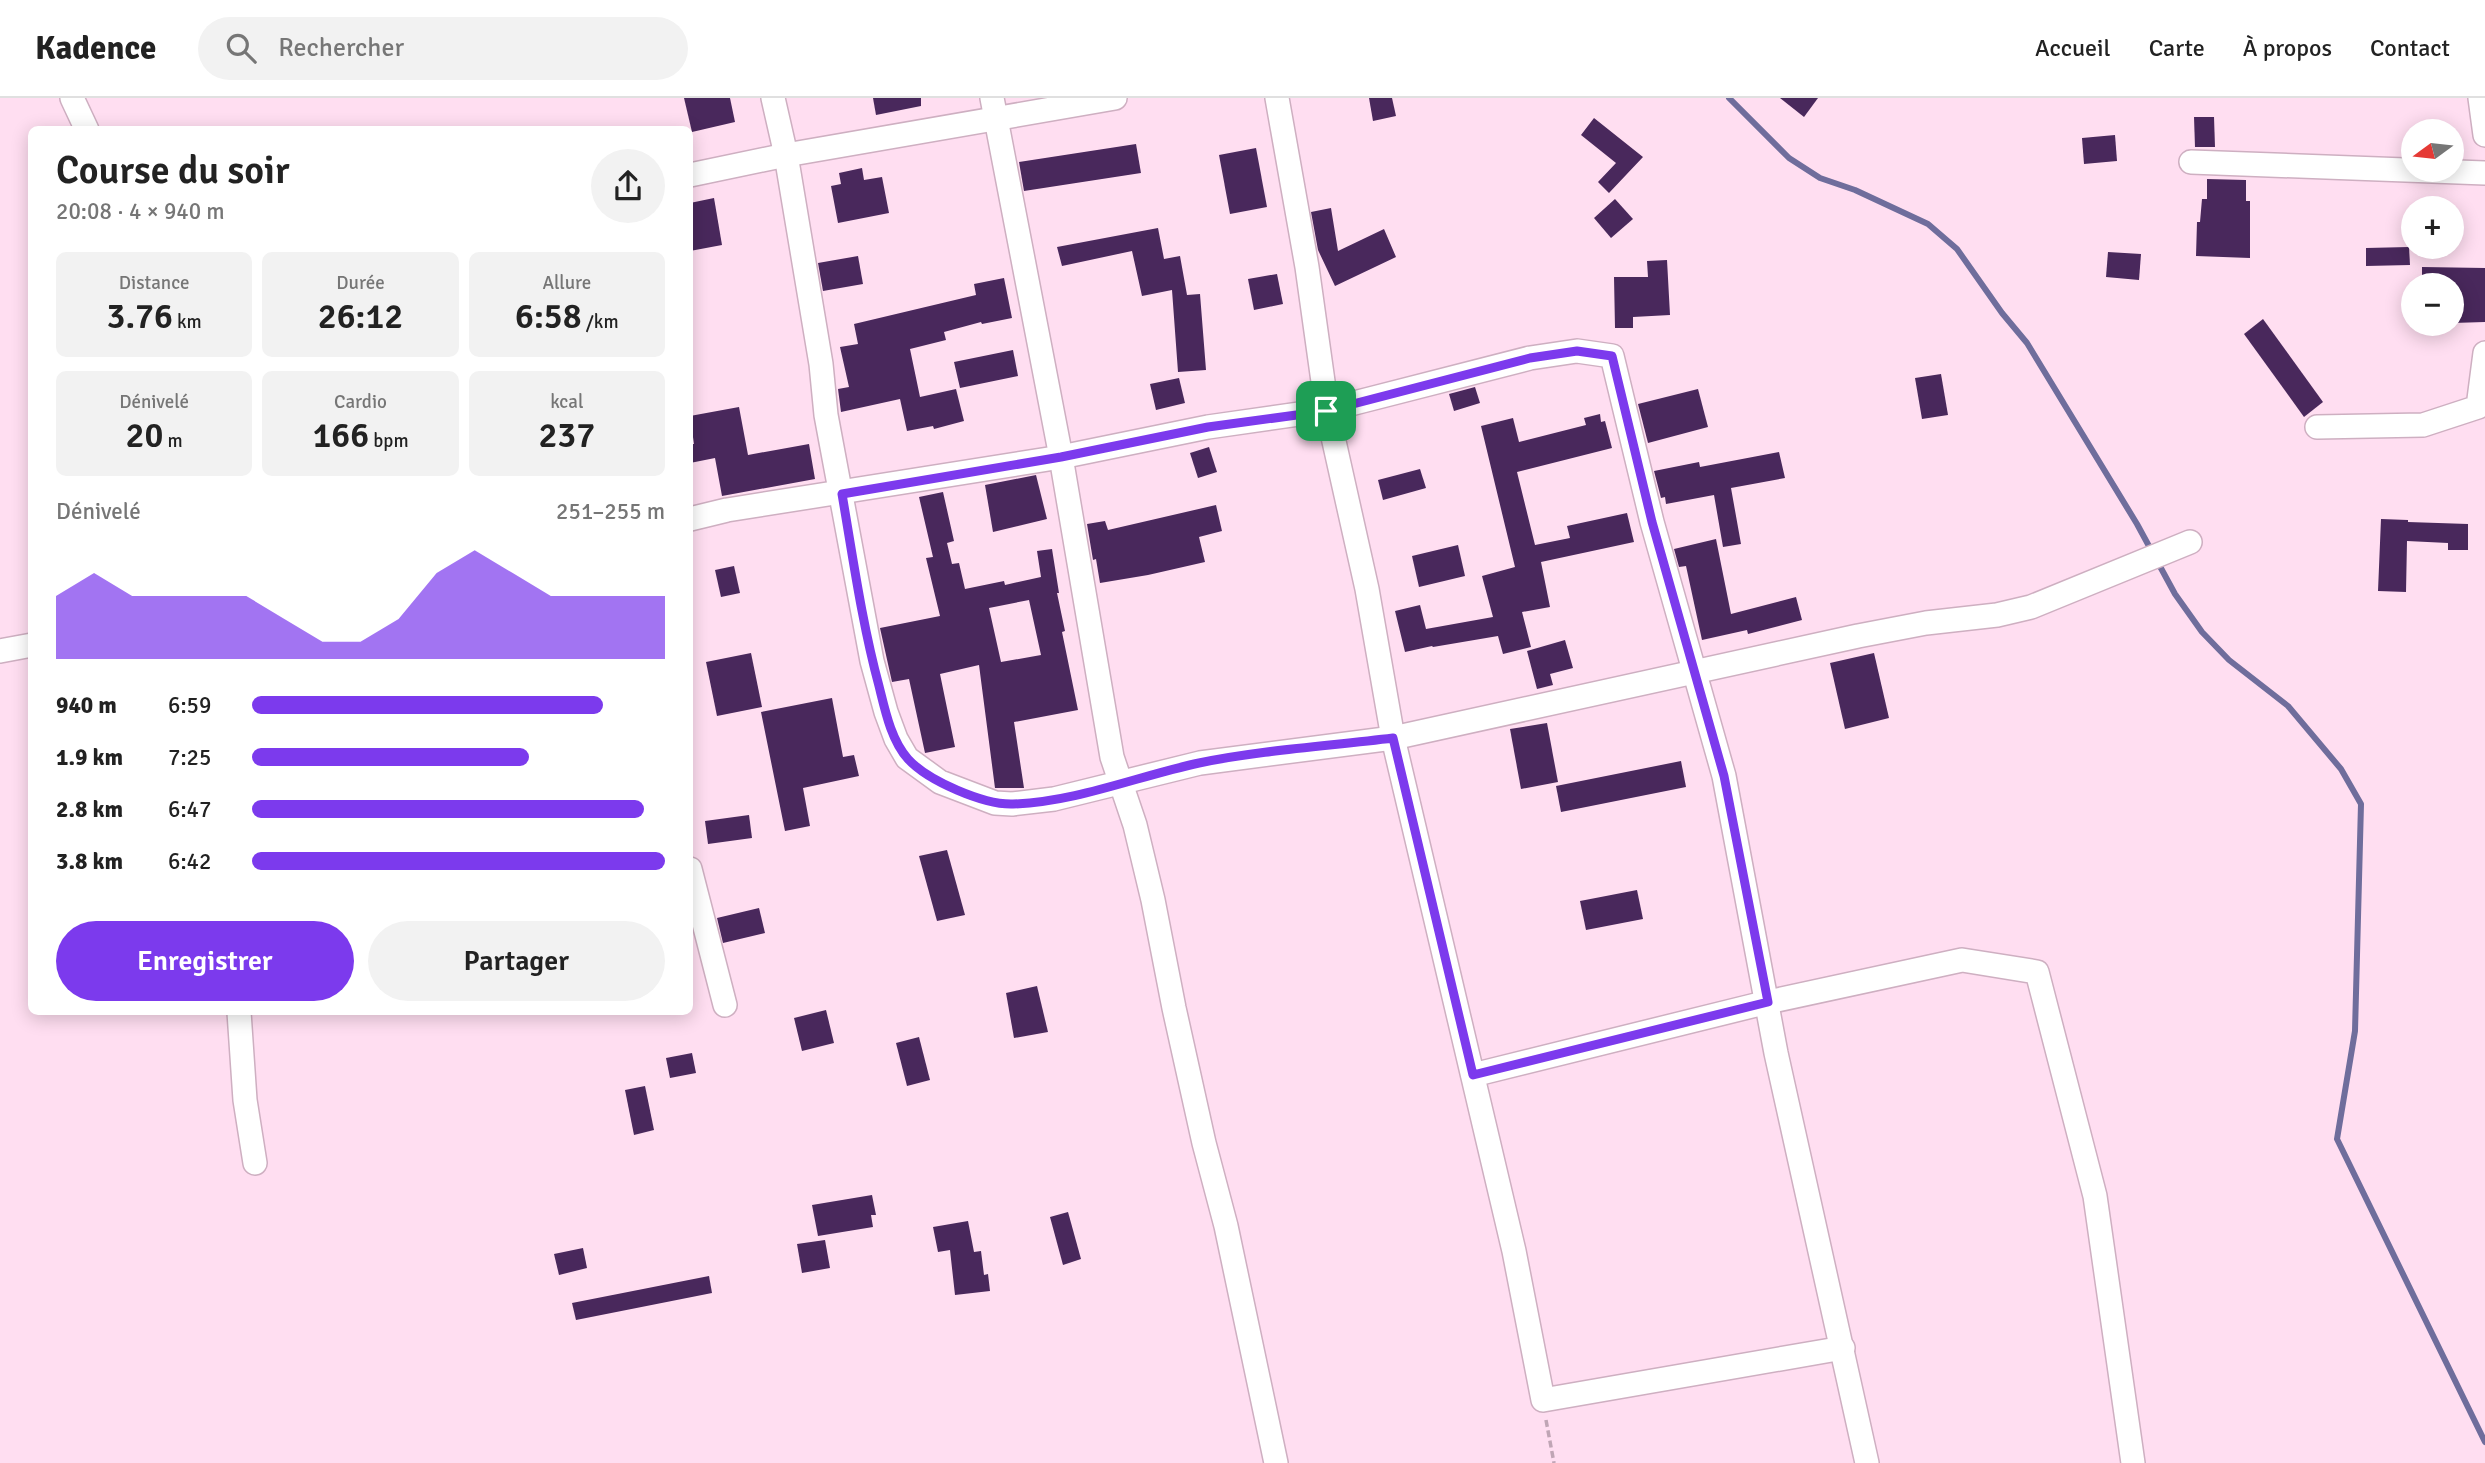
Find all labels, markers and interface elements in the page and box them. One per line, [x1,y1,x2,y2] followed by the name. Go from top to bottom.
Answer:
[198,17,688,80] search box
[35,28,156,69] text: Kadence
[222,29,260,67] icon: search
[278,32,404,64] text: Rechercher
[2035,33,2111,63] text: Accueil
[2149,33,2205,63] text: Carte
[2243,33,2332,63] text: À propos
[2370,33,2450,63] text: Contact
[2401,119,2464,182] north arrow
[2401,119,2464,336] map controls
[56,147,289,194] text: Course du soir
[591,149,665,223] button: share
[2401,196,2464,259] button: +
[56,197,225,226] text: 20:08 · 4 × 940 m
[119,271,190,295] text: Distance
[336,271,385,295] text: Durée
[542,271,591,295] text: Allure
[2401,273,2464,336] button: −
[107,295,173,338] text: 3.76
[318,295,403,338] text: 26:12
[515,295,582,338] text: 6:58
[173,310,202,334] text: km
[582,310,619,334] text: /km
[1296,381,1356,441] pin
[119,390,189,414] text: Dénivelé
[334,390,387,414] text: Cardio
[550,390,583,414] text: kcal
[1307,392,1345,430] icon: arrive
[126,414,163,457] text: 20
[312,414,369,457] text: 166
[538,414,595,457] text: 237
[163,429,183,453] text: m
[369,429,409,453] text: bpm
[56,497,141,526] text: Dénivelé
[556,497,665,526] text: 251–255 m
[56,691,117,720] text: 940 m
[168,691,211,720] text: 6:59
[56,743,123,772] text: 1.9 km
[168,743,211,772] text: 7:25
[56,795,123,824] text: 2.8 km
[168,795,211,824] text: 6:47
[56,847,123,876] text: 3.8 km
[168,847,211,876] text: 6:42
[56,921,354,1001] button: Enregistrer
[368,921,665,1001] button: Partager

